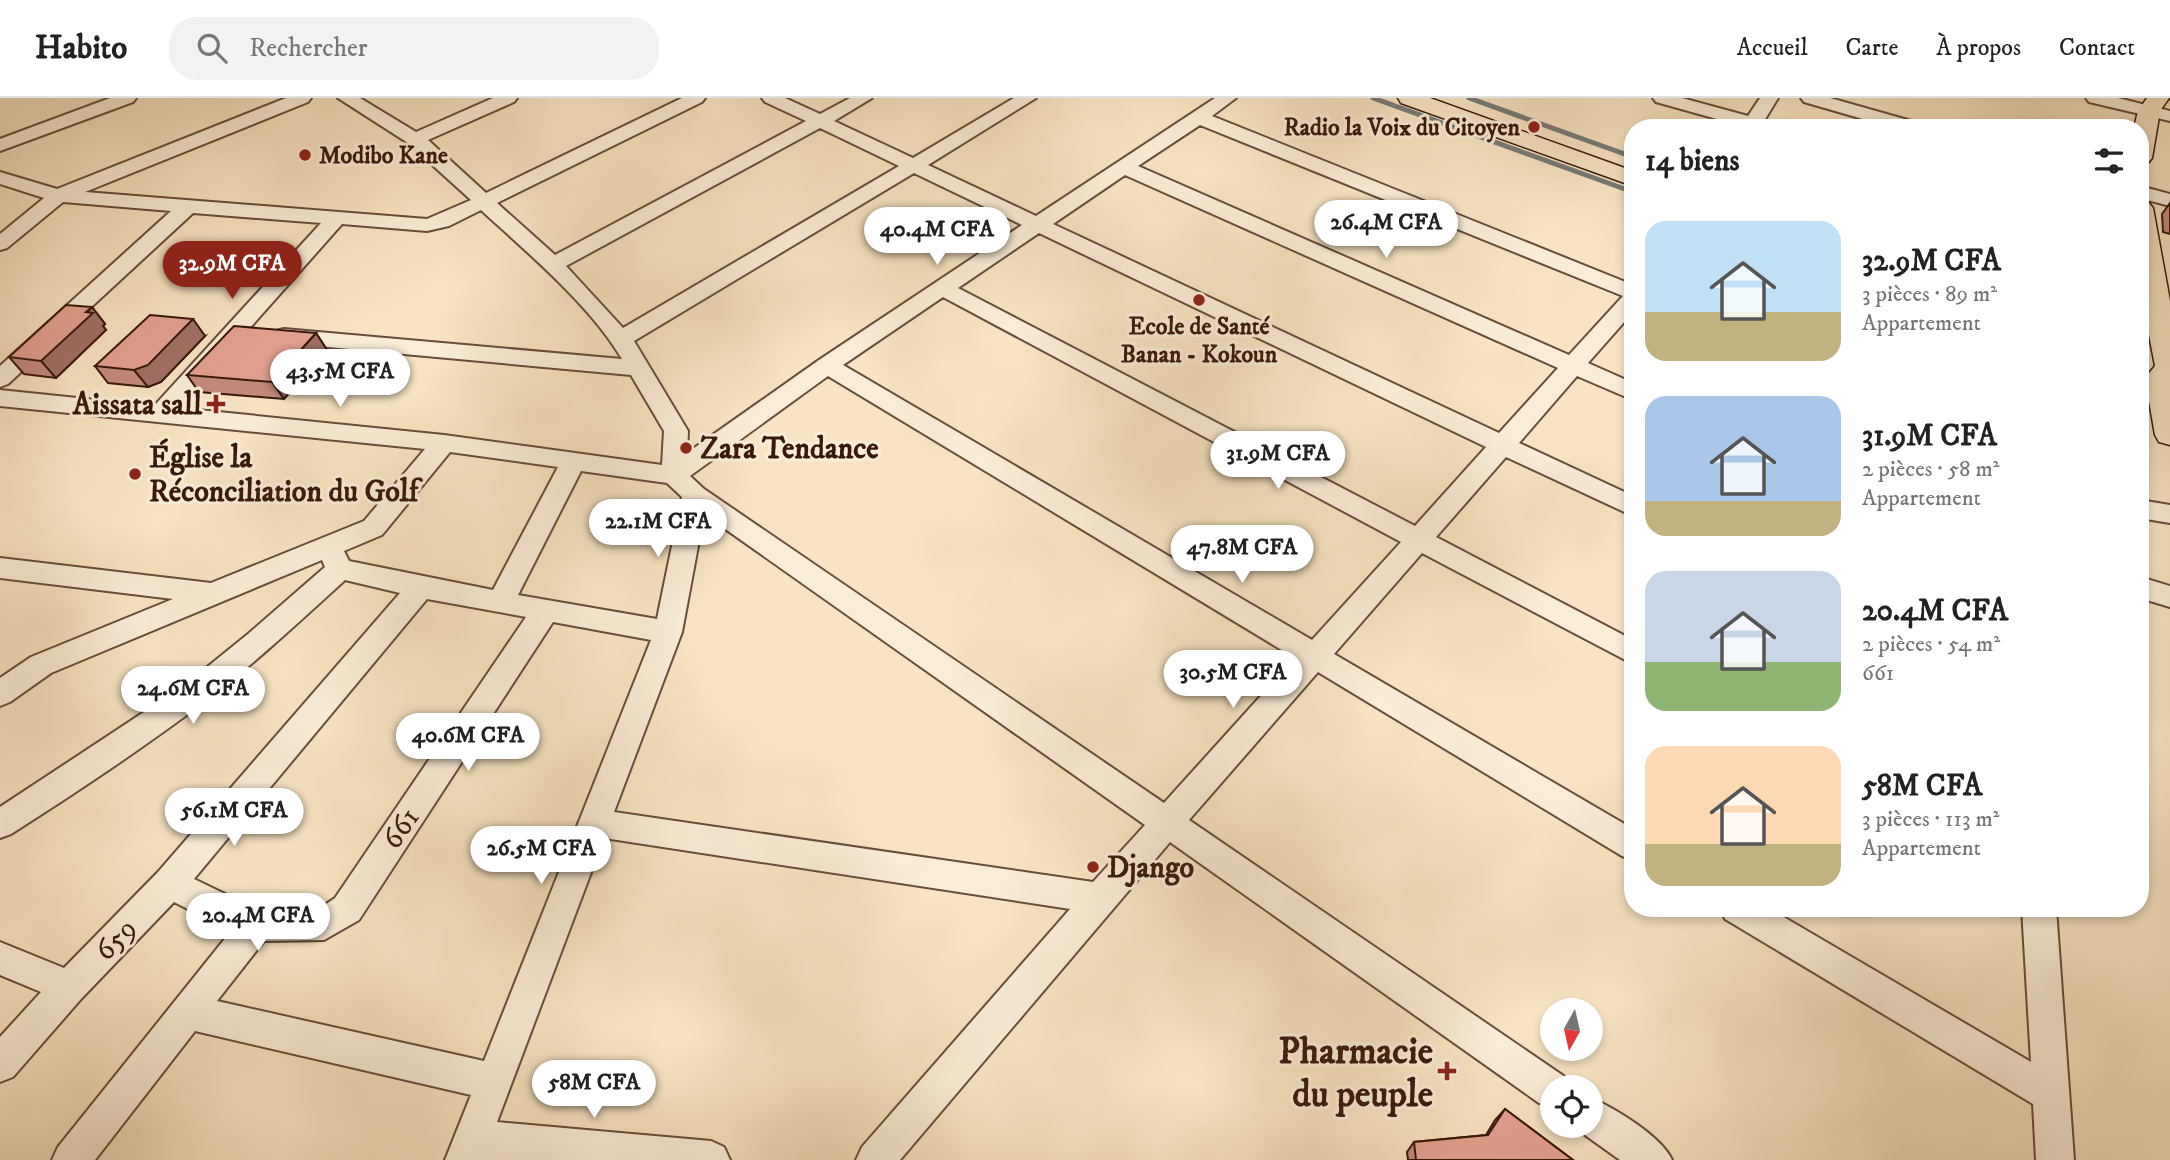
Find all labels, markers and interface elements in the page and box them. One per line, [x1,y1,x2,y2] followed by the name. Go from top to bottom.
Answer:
[169,17,659,80] search box
[35,28,127,69] text: Habito
[193,29,231,67] icon: search
[249,32,367,65] text: Rechercher
[1737,33,1808,63] text: Accueil
[1846,33,1898,63] text: Carte
[1936,33,2021,63] text: À propos
[2059,33,2135,63] text: Contact
[1284,113,1520,143] place label: Radio la Voix du Citoyen
[1526,119,1542,135] marker: Radio la Voix du Citoyen
[319,141,448,171] place label: Modibo Kane
[2090,142,2128,180] icon: filters
[1645,143,1740,180] text: 14 biens
[297,147,313,163] marker: Modibo Kane
[1306,200,1466,260] pin: 26.4M CFA
[857,208,1017,267] pin: 40.4M CFA
[1330,208,1442,237] text: 26.4M CFA
[880,215,994,244] text: 40.4M CFA
[152,242,312,301] pin: 32.9M CFA
[1862,243,2001,280] text: 32.9M CFA
[179,249,285,278] text: 32.9M CFA
[1701,249,1785,333] icon: home
[1862,280,1997,309] text: 3 pièces · 89 m²
[1191,292,1207,308] marker: Ecole de Santé Banan - Kokoun
[1862,309,1981,338] text: Appartement
[1121,312,1278,370] place label: Ecole de Santé Banan - Kokoun
[260,350,420,409] pin: 43.5M CFA
[286,357,394,386] text: 43.5M CFA
[72,387,203,424] place label: Aissata sall
[208,396,224,412] marker: Aissata sall
[1862,418,1997,455] text: 31.9M CFA
[1701,424,1785,508] icon: home
[700,431,879,468] place label: Zara Tendance
[1198,432,1358,491] pin: 31.9M CFA
[149,438,424,511] place label: Église la Réconciliation du Golf
[1226,439,1330,468] text: 31.9M CFA
[678,440,694,456] marker: Zara Tendance
[1862,455,2000,484] text: 2 pièces · 58 m²
[127,466,143,482] marker: Église la Réconciliation du Golf
[1862,484,1981,513] text: Appartement
[578,500,738,559] pin: 22.1M CFA
[605,507,711,536] text: 22.1M CFA
[1162,526,1322,585] pin: 47.8M CFA
[1187,533,1297,562] text: 47.8M CFA
[1862,593,2008,630] text: 20.4M CFA
[1701,599,1785,683] icon: home
[1862,630,2000,659] text: 2 pièces · 54 m²
[1153,650,1313,710] pin: 30.5M CFA
[1180,658,1286,687] text: 30.5M CFA
[1862,659,1894,688] text: 661
[113,666,273,726] pin: 24.6M CFA
[137,674,249,703] text: 24.6M CFA
[388,714,548,773] pin: 40.6M CFA
[412,721,524,750] text: 40.6M CFA
[1862,768,1982,805] text: 58M CFA
[1701,774,1785,858] icon: home
[154,788,314,848] pin: 56.1M CFA
[181,796,287,825] text: 56.1M CFA
[374,801,428,857] street label: 661
[1862,805,1999,834] text: 3 pièces · 113 m²
[461,826,621,886] pin: 26.5M CFA
[486,834,596,863] text: 26.5M CFA
[1862,834,1981,863] text: Appartement
[1107,850,1194,887] place label: Django
[1085,859,1101,875] marker: Django
[178,894,338,953] pin: 20.4M CFA
[202,901,314,930] text: 20.4M CFA
[87,911,145,969] street label: 659
[1540,998,1603,1060] north arrow
[1540,998,1603,1138] map controls
[1278,1029,1433,1119] place label: Pharmacie du peuple
[529,1060,659,1120] pin: 58M CFA
[1439,1063,1455,1079] marker: Pharmacie du peuple
[548,1068,640,1097] text: 58M CFA
[1540,1075,1603,1138] button: locate

